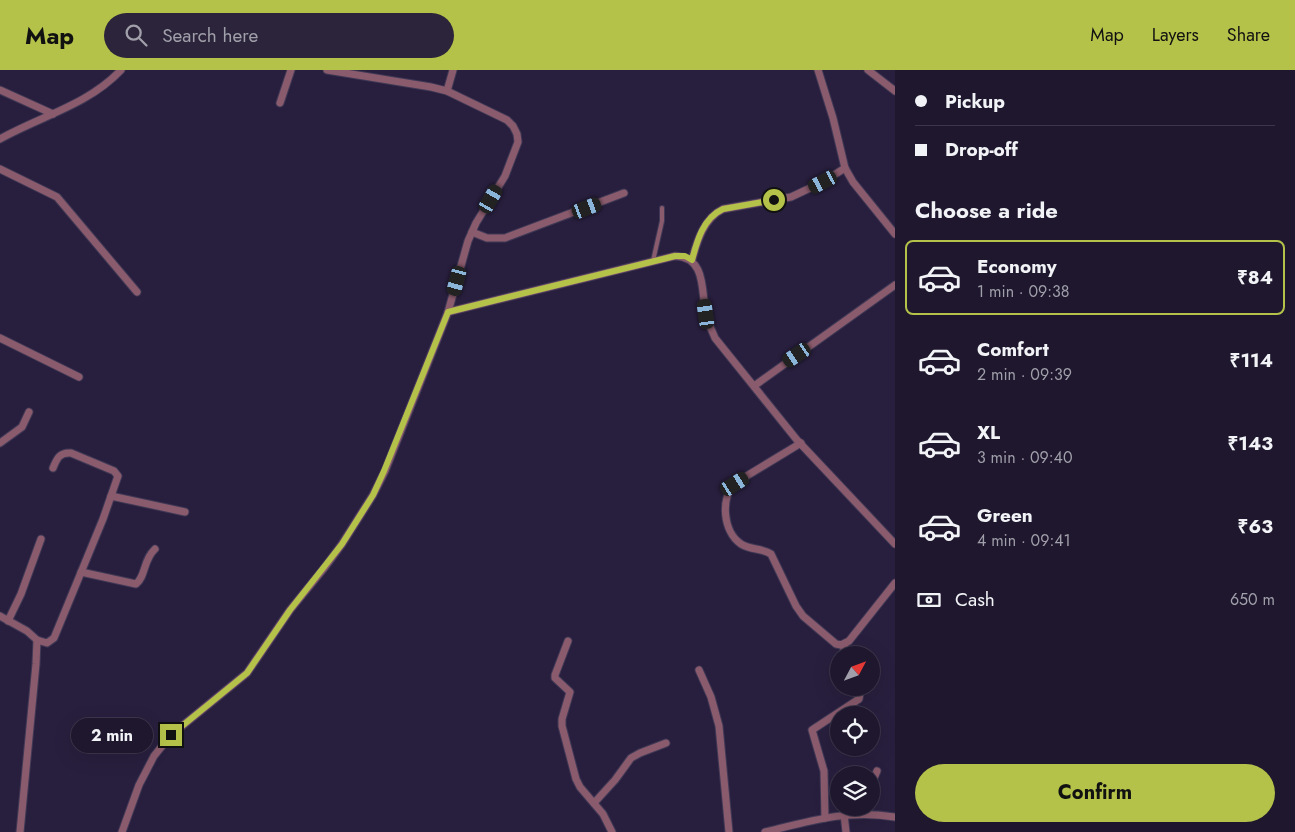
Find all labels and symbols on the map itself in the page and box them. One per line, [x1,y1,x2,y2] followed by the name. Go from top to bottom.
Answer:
[806,169,839,195] car
[477,182,504,216] car
[763,189,785,211] route start
[570,196,603,220] car
[445,265,468,297] car
[696,298,715,330] car
[780,340,813,370] car
[718,470,751,498] car
[830,646,880,696] north arrow
[71,718,154,752] callout: 2 min
[160,724,182,746] route end

